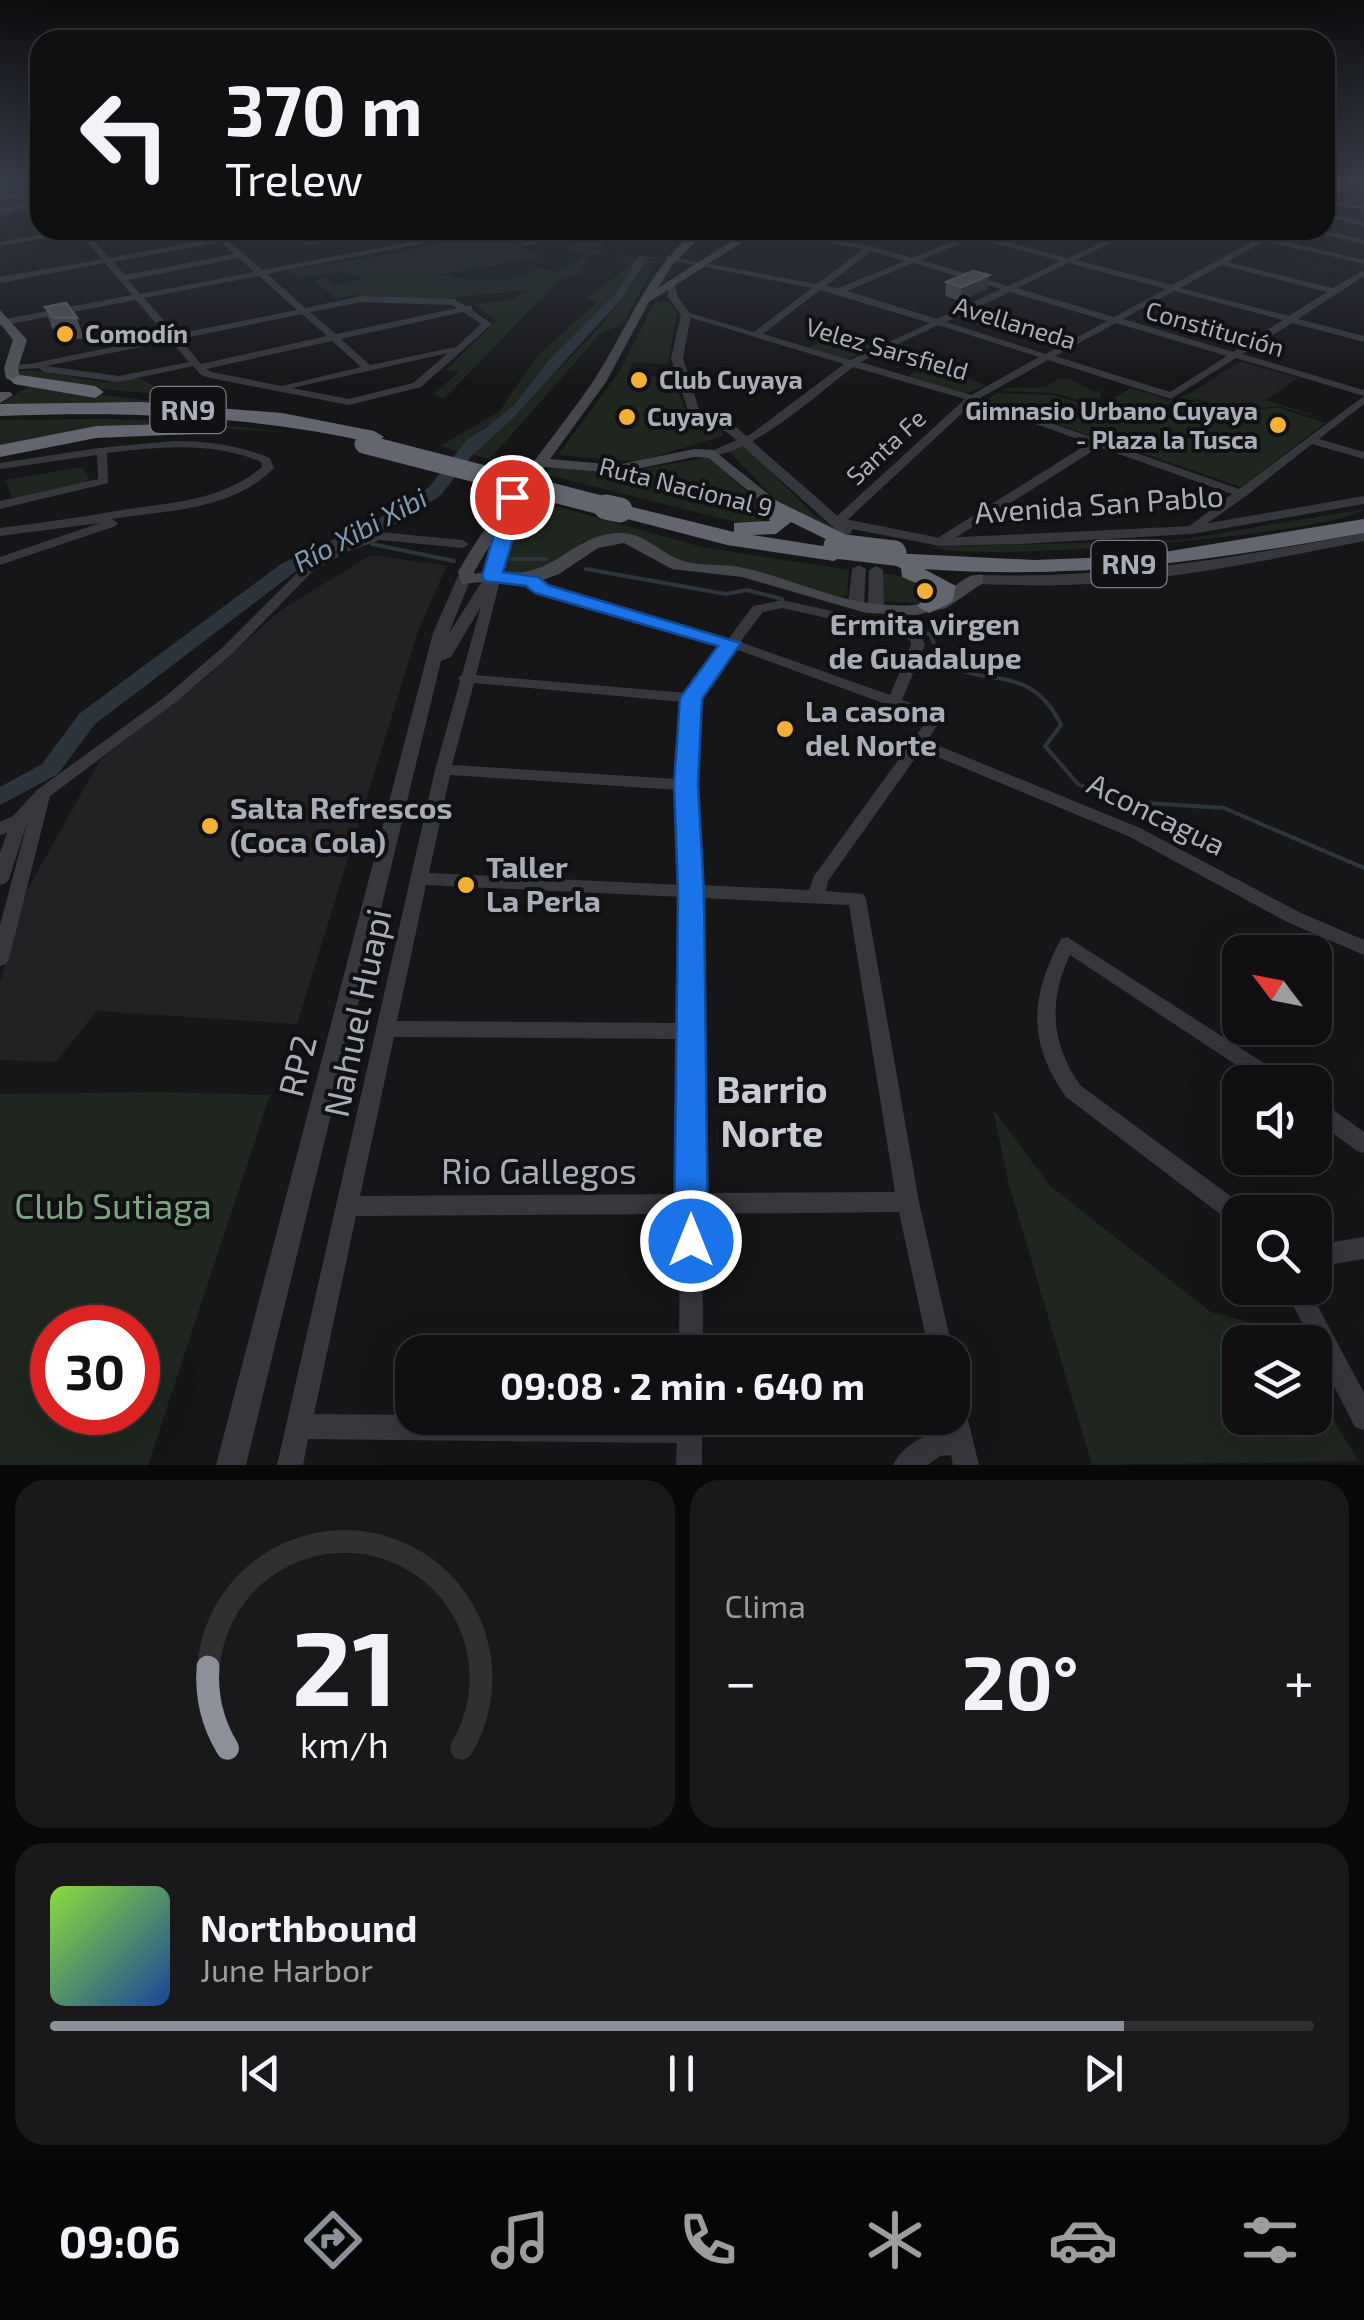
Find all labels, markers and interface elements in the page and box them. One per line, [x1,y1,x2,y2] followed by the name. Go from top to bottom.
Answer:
[225,66,423,150] text: 370 m
[60,70,190,200] icon: left
[225,151,363,205] text: Trelew
[951,289,1080,355] street label: Avellaneda
[1143,294,1288,362] street label: Constitución
[803,311,972,386] street label: Velez Sarsfield
[85,318,188,348] place label: Comodín
[54,323,76,345] marker: Comodín
[659,364,803,395] place label: Club Cuyaya
[628,369,650,391] marker: Club Cuyaya
[150,387,226,433] road number: RN9
[965,395,1258,454] place label: Gimnasio Urbano Cuyaya - Plaza la Tusca
[647,401,733,432] place label: Cuyaya
[839,402,931,491] street label: Santa Fe
[616,406,638,428] marker: Cuyaya
[1267,414,1289,436] marker: Gimnasio Urbano Cuyaya - Plaza la Tusca
[597,450,776,522] street label: Ruta Nacional 9
[470,455,555,540] pin
[485,470,540,525] icon: arrive
[973,476,1225,530] street label: Avenida San Pablo
[287,480,432,578] water label: Río Xibi Xibi
[1092,541,1166,587] road number: RN9
[914,580,936,602] marker: Ermita virgen de Guadalupe
[828,605,1022,675] place label: Ermita virgen de Guadalupe
[805,692,946,762] place label: La casona del Norte
[774,718,796,740] marker: La casona del Norte
[1082,764,1232,862] street label: Aconcagua
[230,789,452,859] place label: Salta Refrescos (Coca Cola)
[199,815,221,837] marker: Salta Refrescos (Coca Cola)
[486,848,601,918] place label: Taller La Perla
[455,874,477,896] marker: Taller La Perla
[313,905,399,1121] street label: Nahuel Huapi
[1222,935,1332,1045] north arrow
[1222,935,1332,1435] map controls
[268,1030,324,1101] street label: RP2
[716,1065,828,1155] district label: Barrio Norte
[1222,1065,1332,1175] button: sound
[441,1149,637,1191] street label: Rio Gallegos
[14,1184,212,1226] park label: Club Sutiaga
[639,1189,743,1293] position arrow
[1222,1195,1332,1305] button: search
[30,1305,160,1435] speed limit sign: 30
[1222,1325,1332,1435] button: layers
[500,1362,865,1408] text: 09:08 · 2 min · 640 m
[725,1586,806,1624] text: Clima
[292,1602,397,1727] text: 21
[962,1635,1079,1725] text: 20°
[725,1647,757,1713] text: −
[1284,1647,1314,1713] text: +
[300,1722,389,1765] text: km/h
[200,1904,418,1950] text: Northbound
[200,1950,373,1988] text: June Harbor
[233,2046,288,2101] icon: previous
[654,2046,709,2101] icon: pause
[1076,2046,1131,2101] icon: next
[298,2205,368,2275] icon: directions
[485,2205,555,2275] icon: music
[673,2205,743,2275] icon: phone
[860,2205,930,2275] icon: climate
[1048,2205,1118,2275] icon: car
[1235,2205,1305,2275] icon: filters
[59,2213,180,2267] text: 09:06

